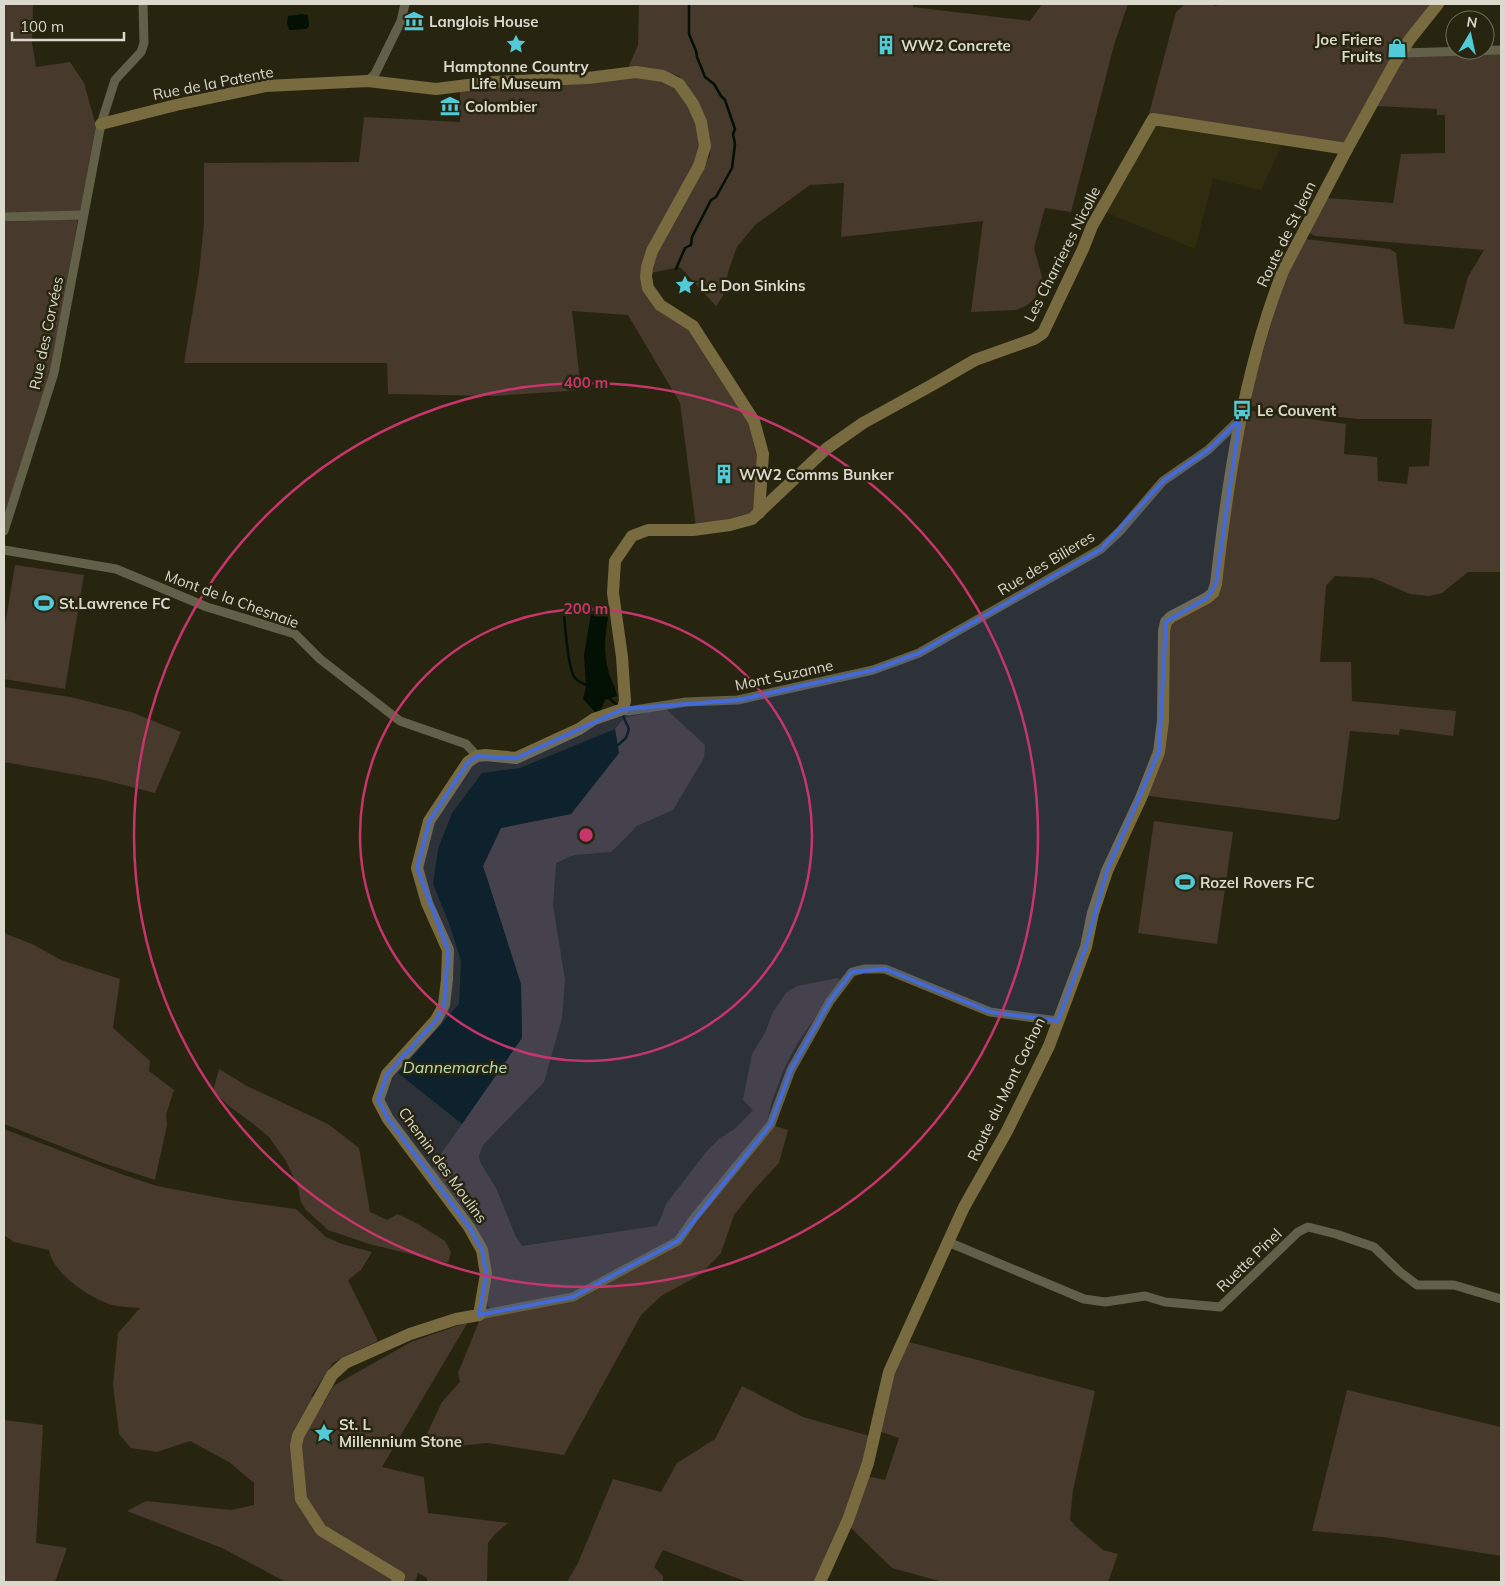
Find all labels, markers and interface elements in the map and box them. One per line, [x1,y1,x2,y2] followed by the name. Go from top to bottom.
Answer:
[12,10,125,42] scale bar
[403,10,425,32] museum icon: Langlois House
[1445,10,1495,60] north arrow
[429,12,539,31] place label: Langlois House
[1465,12,1479,32] text: N
[20,17,64,36] text: 100 m
[1315,30,1382,66] place label: Joe Friere Fruits
[505,33,527,55] place icon: Hamptonne Country Life Museum
[875,34,897,56] building icon: WW2 Concrete
[901,36,1011,55] place label: WW2 Concrete
[1386,37,1408,59] shop icon: Joe Friere Fruits
[443,57,590,93] place label: Hamptonne Country Life Museum
[151,62,275,104] street label: Rue de la Patente
[439,95,461,117] museum icon: Colombier
[465,97,537,116] place label: Colombier
[1252,178,1320,290] street label: Route de St Jean
[1020,183,1104,325] street label: Les Charrieres Nicolle
[674,274,696,296] place icon: Le Don Sinkins
[25,275,67,391] street label: Rue des Corvées
[700,276,806,295] place label: Le Don Sinkins
[564,373,608,392] text: 400 m
[1231,399,1253,421] bus stop icon: Le Couvent
[1257,401,1337,420] place label: Le Couvent
[713,463,735,485] building icon: WW2 Comms Bunker
[739,465,894,484] place label: WW2 Comms Bunker
[994,527,1098,599] street label: Rue des Bilieres
[162,566,302,632] street label: Mont de la Chesnaie
[33,592,55,614] sports icon: St.Lawrence FC
[59,594,171,613] place label: St.Lawrence FC
[564,599,608,618] text: 200 m
[733,655,835,695] street label: Mont Suzanne
[577,826,595,844] centre of rings
[1174,871,1196,893] sports icon: Rozel Rovers FC
[1200,873,1314,892] place label: Rozel Rovers FC
[963,1014,1049,1164] street label: Route du Mont Cochon
[403,1057,507,1077] water label: Dannemarche
[395,1103,491,1227] street label: Chemin des Moulins
[1212,1224,1286,1296] street label: Ruette Pinel
[339,1415,462,1451] place label: St. L Millennium Stone
[313,1422,335,1444] place icon: St. L Millennium Stone

